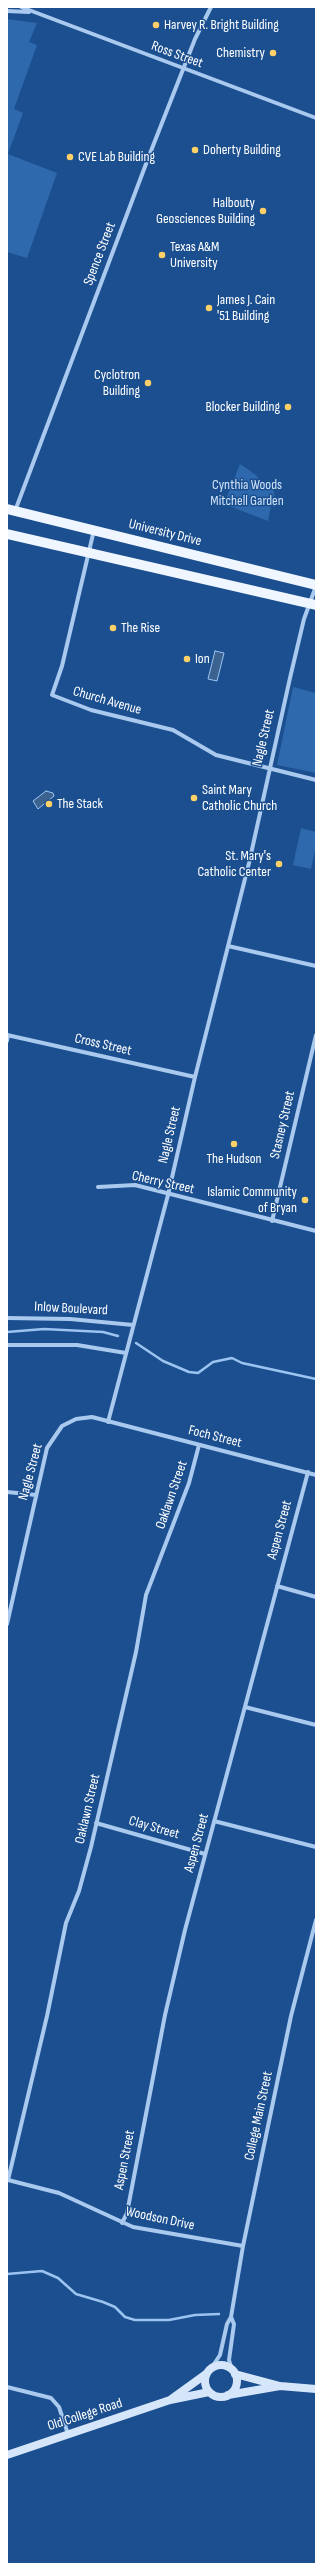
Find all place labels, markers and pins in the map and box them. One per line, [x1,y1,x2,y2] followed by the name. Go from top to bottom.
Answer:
[164,17,279,33] place label: Harvey R. Bright Building
[151,20,161,30] marker: Harvey R. Bright Building
[216,45,265,61] place label: Chemistry
[268,48,278,58] marker: Chemistry
[203,142,281,158] place label: Doherty Building
[190,145,200,155] marker: Doherty Building
[78,149,155,165] place label: CVE Lab Building
[65,152,75,162] marker: CVE Lab Building
[156,195,255,228] place label: Halbouty Geosciences Building
[258,206,268,216] marker: Halbouty Geosciences Building
[170,239,219,272] place label: Texas A&M University
[157,250,167,260] marker: Texas A&M University
[217,292,275,324] place label: James J. Cain '51 Building
[204,303,214,313] marker: James J. Cain '51 Building
[94,367,140,400] place label: Cyclotron Building
[143,378,153,388] marker: Cyclotron Building
[205,399,280,415] place label: Blocker Building
[283,402,293,412] marker: Blocker Building
[121,620,160,636] place label: The Rise
[108,623,118,633] marker: The Rise
[195,651,210,667] place label: Ion
[182,654,192,664] marker: Ion
[202,782,277,814] place label: Saint Mary Catholic Church
[189,793,199,803] marker: Saint Mary Catholic Church
[57,796,103,812] place label: The Stack
[44,799,54,809] marker: The Stack
[197,848,271,880] place label: St. Mary's Catholic Center
[274,859,284,869] marker: St. Mary's Catholic Center
[229,1139,239,1149] marker: The Hudson
[206,1151,262,1167] place label: The Hudson
[207,1184,297,1216] place label: Islamic Community of Bryan
[300,1195,310,1205] marker: Islamic Community of Bryan

